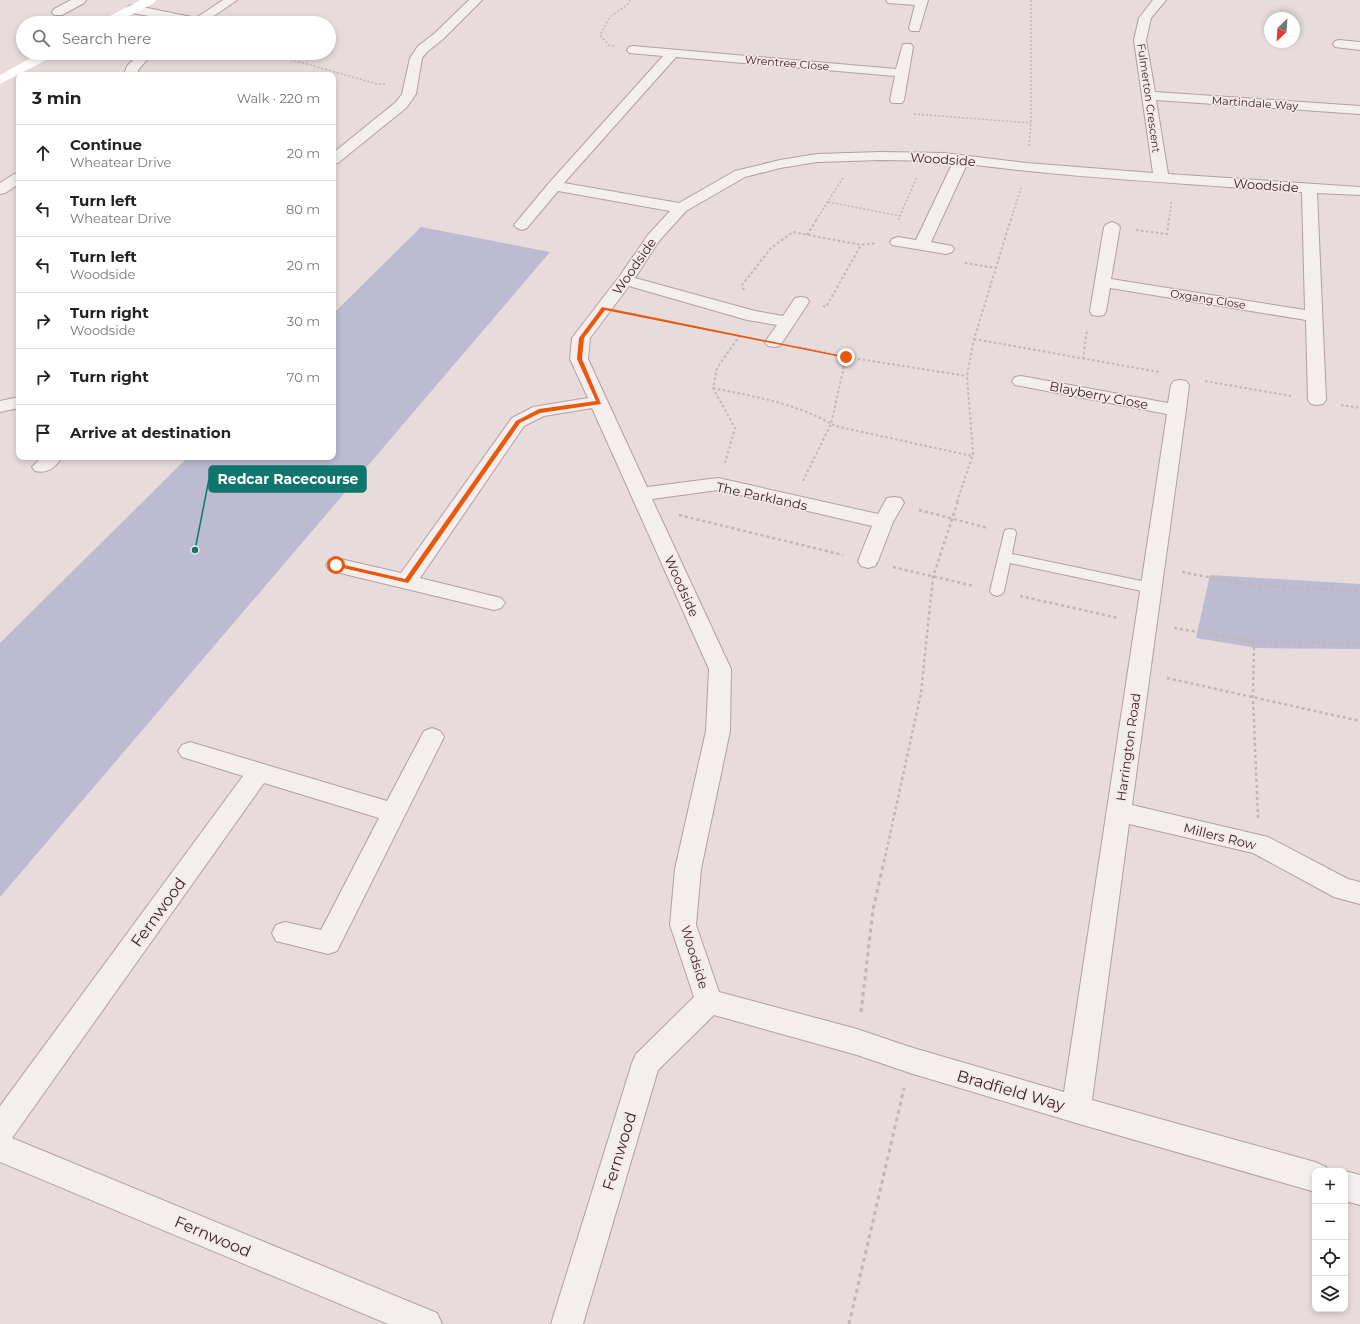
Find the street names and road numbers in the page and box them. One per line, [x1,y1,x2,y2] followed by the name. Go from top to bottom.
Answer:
[1134,42,1164,154] street label: Fulmerton Crescent
[744,52,830,74] street label: Wrentree Close
[1211,93,1299,113] street label: Martindale Way
[910,149,976,169] street label: Woodside
[1233,175,1299,195] street label: Woodside
[609,235,659,297] street label: Woodside
[1169,286,1247,312] street label: Oxgang Close
[1048,378,1150,412] street label: Blayberry Close
[715,479,809,513] street label: The Parklands
[661,553,703,619] street label: Woodside
[1112,692,1144,802] street label: Harrington Road
[1182,819,1259,853] street label: Millers Row
[127,874,190,951] street label: Fernwood
[678,923,712,991] street label: Woodside
[955,1066,1067,1115] street label: Bradfield Way
[599,1110,640,1193] street label: Fernwood
[172,1212,254,1261] street label: Fernwood

